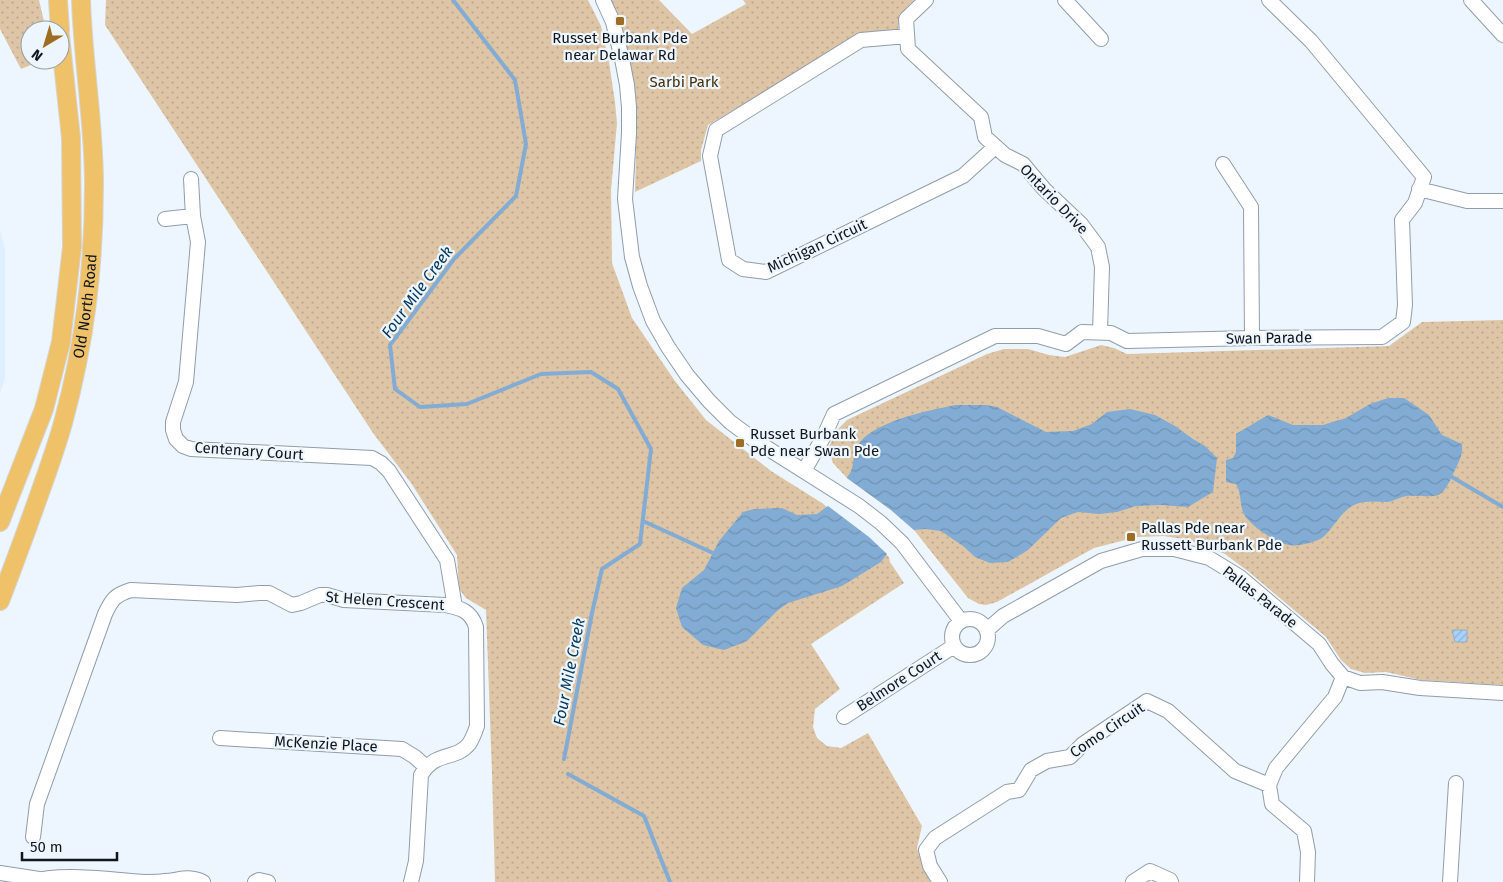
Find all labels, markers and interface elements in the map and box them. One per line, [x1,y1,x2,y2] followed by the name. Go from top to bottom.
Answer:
[614,15,626,27] marker: Russet Burbank Pde near Delawar Rd
[20,20,70,70] north arrow
[552,29,688,64] place label: Russet Burbank Pde near Delawar Rd
[28,45,46,64] text: N
[650,73,719,91] park label: Sarbi Park
[1016,160,1092,238] street label: Ontario Drive
[764,215,870,277] street label: Michigan Circuit
[377,242,457,342] water label: Four Mile Creek
[69,253,101,360] street label: Old North Road
[1226,328,1312,348] street label: Swan Parade
[750,425,879,460] place label: Russet Burbank Pde near Swan Pde
[734,437,746,449] marker: Russet Burbank Pde near Swan Pde
[194,438,305,464] street label: Centenary Court
[1141,519,1282,554] place label: Pallas Pde near Russett Burbank Pde
[1125,531,1137,543] marker: Pallas Pde near Russett Burbank Pde
[1219,562,1301,632] street label: Pallas Parade
[325,588,446,614] street label: St Helen Crescent
[549,616,589,727] water label: Four Mile Creek
[853,647,945,715] street label: Belmore Court
[1066,698,1148,761] street label: Como Circuit
[274,732,378,756] street label: McKenzie Place
[22,830,118,862] scale bar
[30,838,63,856] text: 50 m

